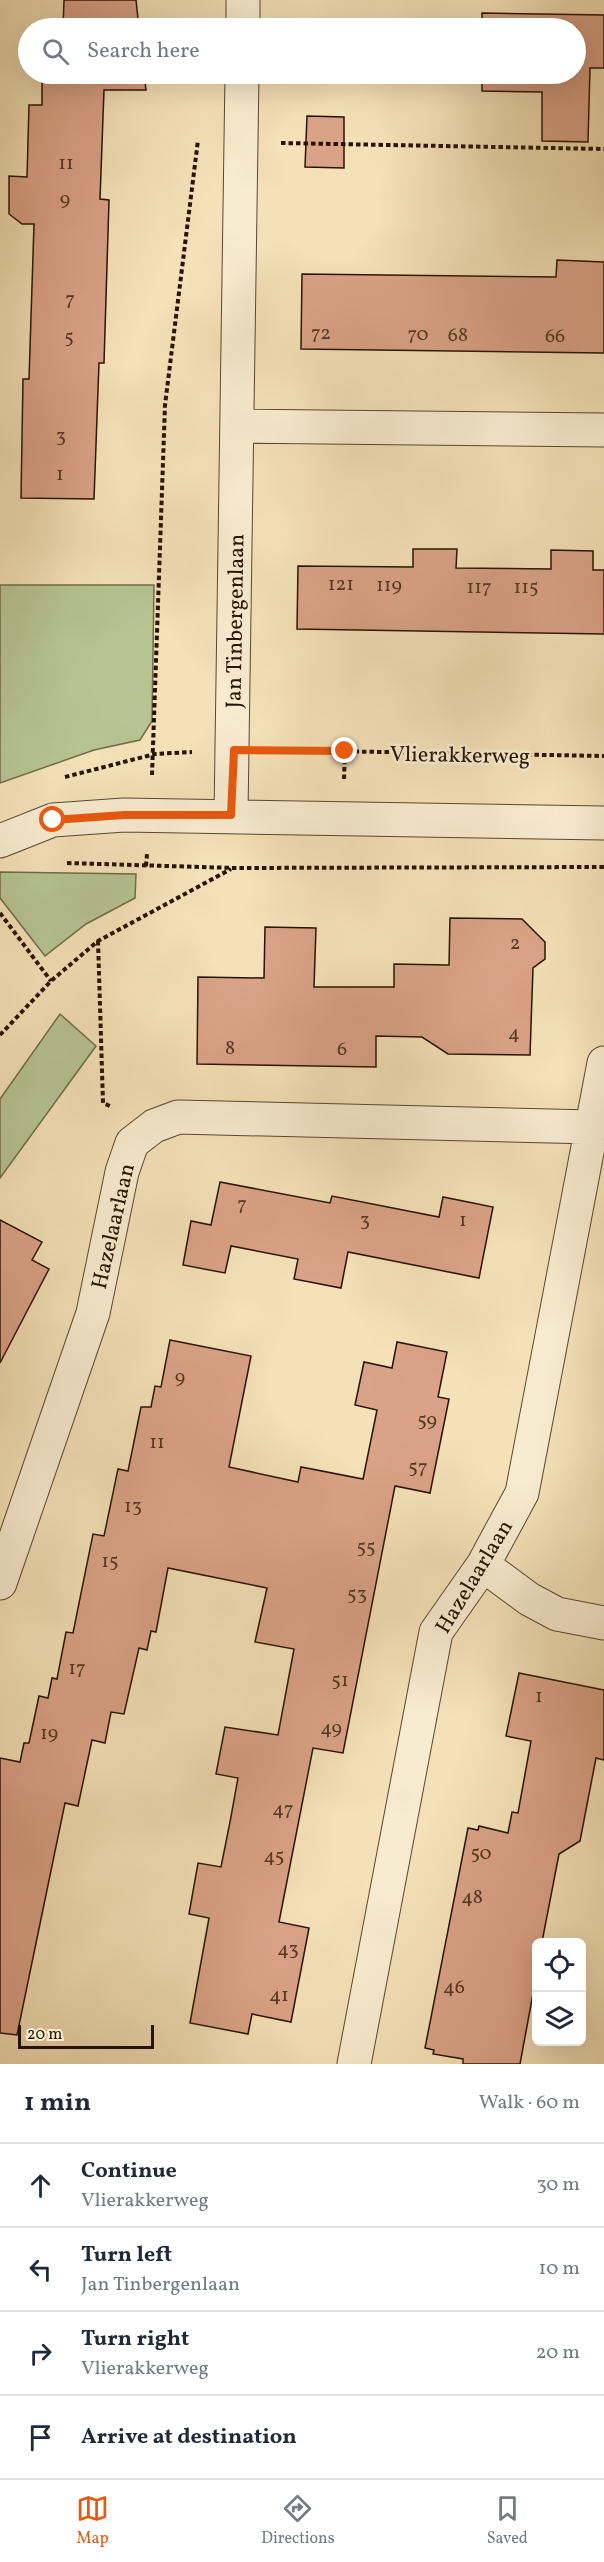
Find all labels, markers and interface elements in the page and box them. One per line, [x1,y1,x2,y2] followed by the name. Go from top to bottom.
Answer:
[18,18,586,84] search box
[39,35,72,68] icon: search
[87,36,200,67] text: Search here
[58,150,74,178] house number: 11
[60,186,70,214] house number: 9
[65,286,75,314] house number: 7
[311,320,331,348] house number: 72
[408,321,428,349] house number: 70
[448,322,468,350] house number: 68
[545,323,565,351] house number: 66
[64,324,74,352] house number: 5
[56,423,66,451] house number: 3
[56,461,64,489] house number: 1
[219,533,254,709] street label: Jan Tinbergenlaan
[328,571,354,599] house number: 121
[376,572,402,600] house number: 119
[466,574,492,602] house number: 117
[513,574,539,602] house number: 115
[331,737,357,763] route end
[389,740,530,773] street label: Vlierakkerweg
[39,806,65,832] route start
[510,930,520,958] house number: 2
[508,1020,520,1048] house number: 4
[225,1035,235,1063] house number: 8
[337,1036,347,1064] house number: 6
[85,1161,144,1293] street label: Hazelaarlaan
[237,1191,247,1219] house number: 7
[360,1207,370,1235] house number: 3
[459,1207,467,1235] house number: 1
[175,1364,185,1392] house number: 9
[417,1407,437,1435] house number: 59
[149,1429,165,1457] house number: 11
[408,1454,428,1482] house number: 57
[124,1493,142,1521] house number: 13
[429,1514,521,1640] street label: Hazelaarlaan
[356,1534,376,1562] house number: 55
[101,1548,119,1576] house number: 15
[347,1581,367,1609] house number: 53
[68,1655,86,1683] house number: 17
[331,1667,349,1695] house number: 51
[535,1683,543,1711] house number: 1
[320,1715,342,1743] house number: 49
[40,1720,58,1748] house number: 19
[272,1796,294,1824] house number: 47
[470,1840,492,1868] house number: 50
[264,1843,284,1871] house number: 45
[461,1884,483,1912] house number: 48
[277,1936,299,1964] house number: 43
[532,1938,586,2046] map controls
[532,1938,586,1992] button: locate
[443,1974,465,2002] house number: 46
[269,1982,289,2010] house number: 41
[532,1992,586,2046] button: layers
[18,2022,154,2050] scale bar
[27,2024,62,2046] text: 20 m
[24,2085,91,2121] text: 1 min
[479,2089,580,2117] text: Walk · 60 m
[81,2156,177,2187] text: Continue
[24,2169,57,2202] icon: ahead
[536,2171,580,2199] text: 30 m
[81,2187,209,2215] text: Vlierakkerweg
[81,2240,172,2271] text: Turn left
[24,2253,57,2286] icon: left
[539,2255,580,2283] text: 10 m
[81,2271,240,2299] text: Jan Tinbergenlaan
[81,2324,189,2355] text: Turn right
[24,2337,57,2370] icon: right
[536,2339,580,2367] text: 20 m
[81,2355,209,2383] text: Vlierakkerweg
[24,2421,57,2454] icon: arrive
[81,2422,297,2453] text: Arrive at destination
[76,2492,109,2550] tab: Map
[261,2492,335,2550] tab: Directions
[487,2492,528,2550] tab: Saved

